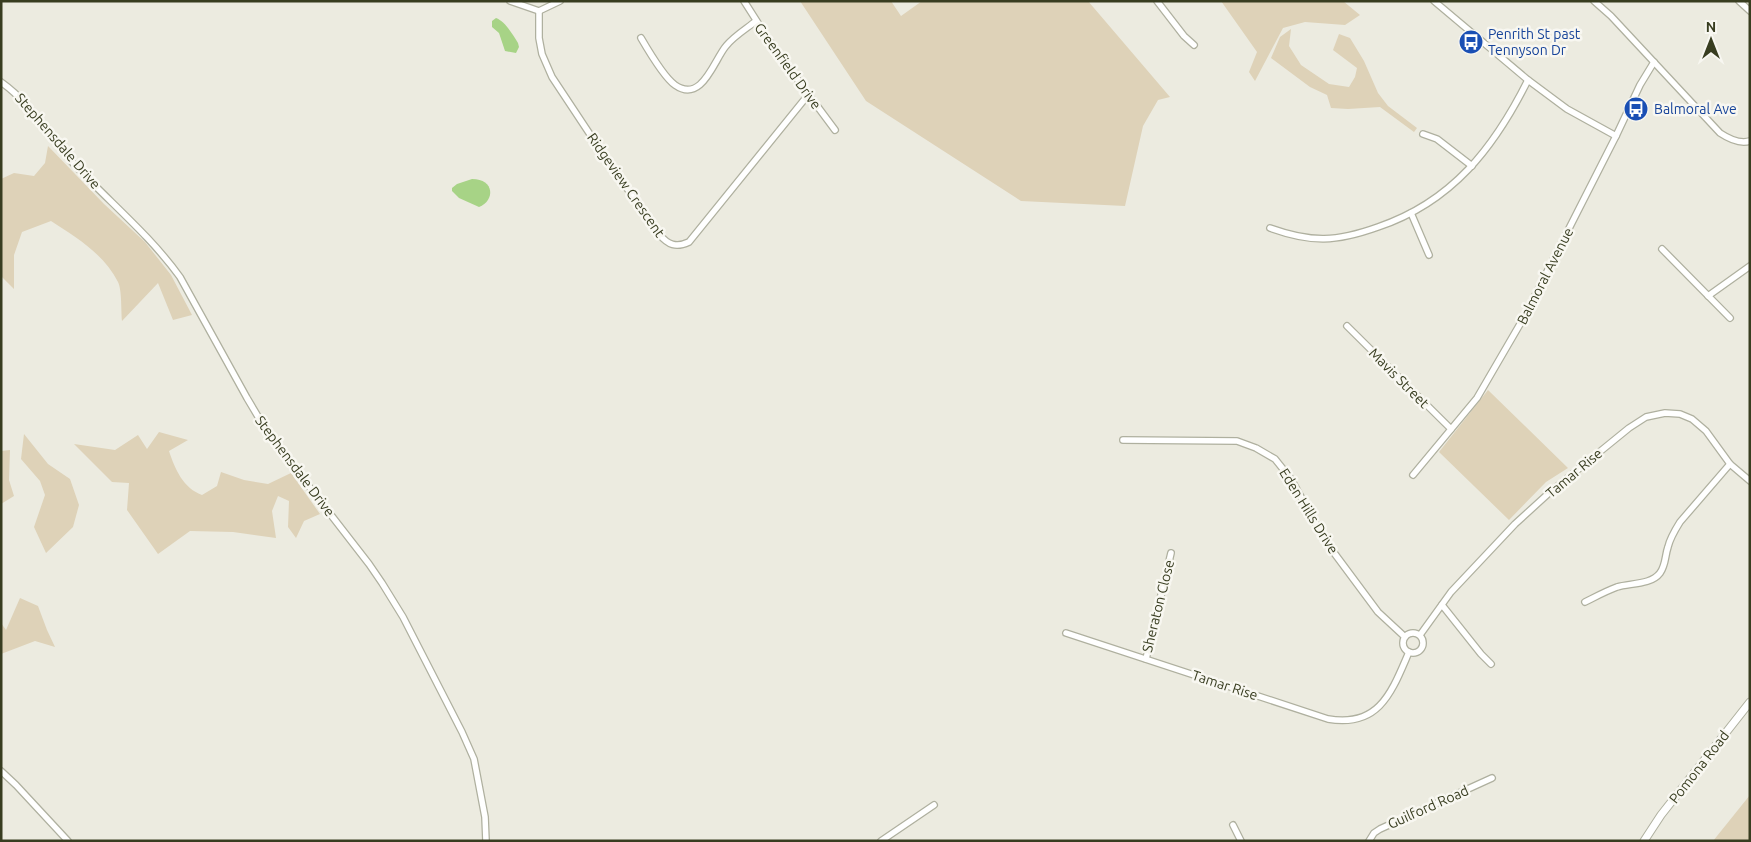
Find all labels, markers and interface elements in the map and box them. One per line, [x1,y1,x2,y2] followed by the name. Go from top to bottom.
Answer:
[1686,15,1736,65] north arrow
[1706,19,1716,35] text: N
[751,20,825,112] street label: Greenfield Drive
[1488,26,1581,58] place label: Penrith St past Tennyson Dr
[1458,29,1484,55] bus stop icon: Penrith St past Tennyson Dr
[12,90,104,192] street label: Stephensdale Drive
[1623,96,1649,122] bus stop icon: Balmoral Ave
[1654,101,1737,117] place label: Balmoral Ave
[584,130,668,241] street label: Ridgeview Crescent
[1514,225,1576,327] street label: Balmoral Avenue
[1366,345,1433,412] street label: Mavis Street
[252,413,338,519] street label: Stephensdale Drive
[1543,445,1605,501] street label: Tamar Rise
[1276,465,1342,557] street label: Eden Hills Drive
[1139,558,1177,654] street label: Sheraton Close
[1190,667,1260,703] street label: Tamar Rise
[1666,728,1732,806] street label: Pomona Road
[1385,782,1471,832] street label: Guilford Road

